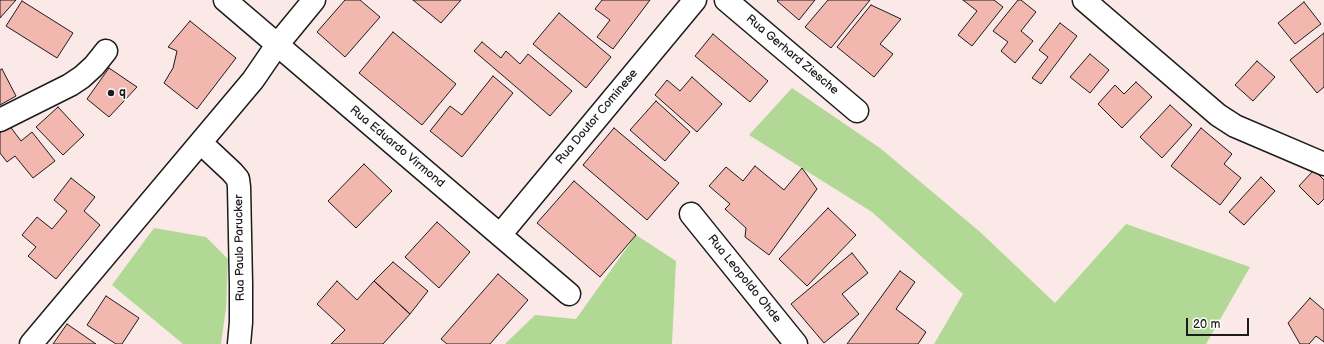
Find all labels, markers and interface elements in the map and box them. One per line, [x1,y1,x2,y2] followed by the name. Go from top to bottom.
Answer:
[743,12,841,98] street label: Rua Gerhard Ziesche
[553,66,641,168] street label: Rua Doutor Cominese
[119,86,126,100] place label: q
[106,88,116,98] marker: q
[347,103,447,191] street label: Rua Eduardo Virmond
[232,194,248,302] street label: Rua Paulo Parucker
[704,232,784,326] street label: Rua Leopoldo Ohde
[1188,310,1251,336] scale bar
[1193,317,1220,332] text: 20 m

